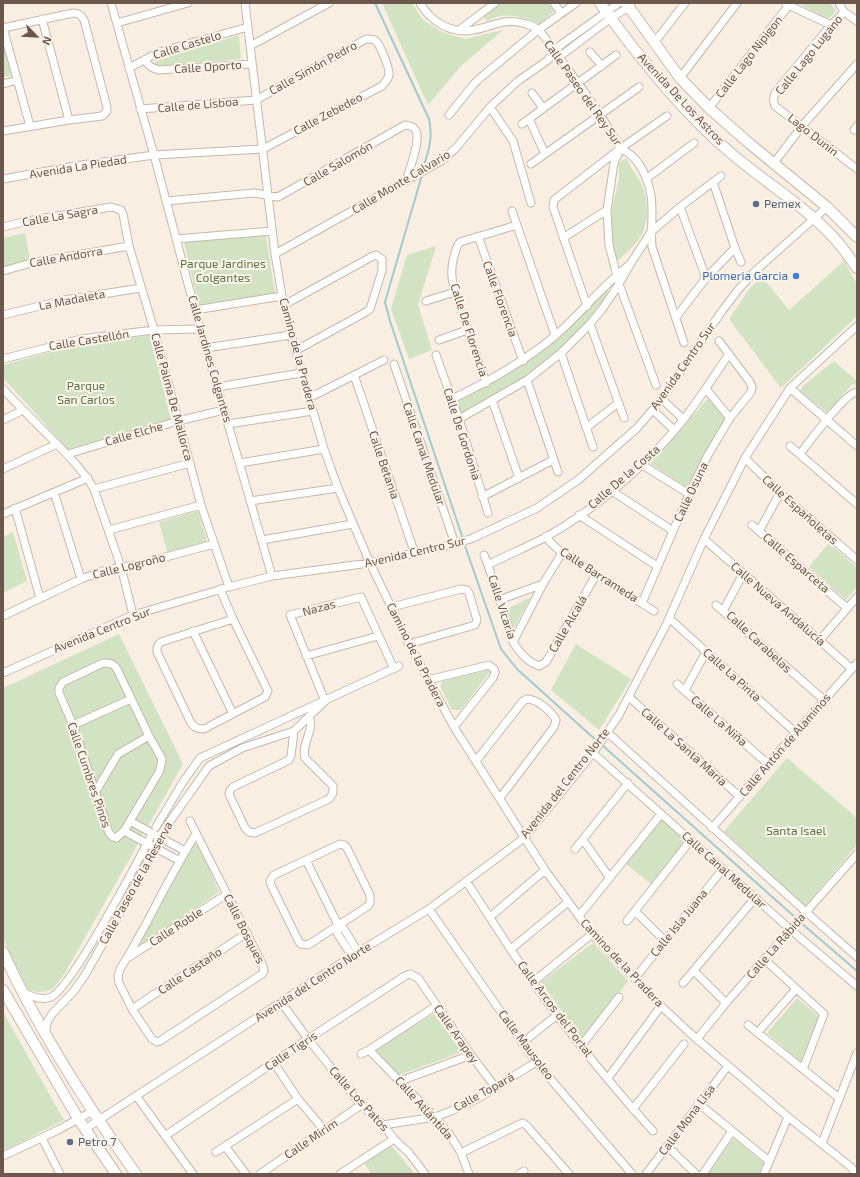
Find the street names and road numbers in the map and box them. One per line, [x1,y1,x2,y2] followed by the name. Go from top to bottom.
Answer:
[772,12,846,98] street label: Calle Lago Lugano
[712,13,786,101] street label: Calle Lago Nipigon
[151,28,223,62] street label: Calle Castelo
[541,37,625,149] street label: Calle Paseo del Rey Sur
[267,38,359,98] street label: Calle Simón Pedro
[635,50,727,148] street label: Avenida De Los Astros
[174,57,242,77] street label: Calle Oporto
[291,90,365,138] street label: Calle Zebedeo
[157,94,239,116] street label: Calle de Lisboa
[785,111,841,159] street label: Lago Dunin
[301,138,375,190] street label: Calle Salomón
[349,147,453,217] street label: Calle Monte Calvario
[28,152,128,182] street label: Avenida La Piedad
[21,202,99,230] street label: Calle La Sagra
[28,243,104,271] street label: Calle Andorra
[480,259,520,339] street label: Calle Florencia
[447,282,491,378] street label: Calle De Florencia
[38,287,106,313] street label: La Madaleta
[185,294,235,424] street label: Calle Jardines Colgantes
[276,296,320,412] street label: Camino de la Pradera
[647,320,719,412] street label: Avenida Centro Sur
[48,327,130,353] street label: Calle Castellón
[148,331,196,463] street label: Calle Palma De Mallorca
[440,386,484,482] street label: Calle De Gordonia
[400,400,448,508] street label: Calle Canal Medular
[104,419,164,449] street label: Calle Elche
[366,429,402,501] street label: Calle Betania
[585,442,663,512] street label: Calle De la Costa
[671,460,711,524] street label: Calle Osuna
[759,472,841,548] street label: Calle Españoletas
[760,530,832,596] street label: Calle Esparceta
[363,533,467,571] street label: Avenida Centro Sur
[557,544,641,606] street label: Calle Barrameda
[91,550,167,582] street label: Calle Logroño
[728,559,828,649] street label: Calle Nueva Andalucía
[485,573,519,641] street label: Calle Vicaría
[546,593,590,655] street label: Calle Alcalá
[301,597,337,619] street label: Nazas
[383,600,449,710] street label: Camino de la Pradera
[51,604,153,656] street label: Avenida Centro Sur
[723,608,795,676] street label: Calle Carabelas
[700,645,764,705] street label: Calle La Pinta
[736,690,834,800] street label: Calle Antón de Alaminos
[688,693,750,749] street label: Calle La Niña
[638,705,730,789] street label: Calle La Santa María
[64,720,114,830] street label: Calle Cumbres Pinos
[518,725,612,841] street label: Avenida del Centro Norte
[96,819,176,947] street label: Calle Paseo de la Reserva
[679,828,769,912] street label: Calle Canal Medular
[647,886,711,960] street label: Calle Isla Juana
[220,892,268,966] street label: Calle Bosques
[147,904,205,950] street label: Calle Roble
[744,910,808,982] street label: Calle La Rábida
[577,916,667,1010] street label: Camino de la Pradera
[252,939,374,1025] street label: Avenida del Centro Norte
[155,944,225,998] street label: Calle Castaño
[514,958,596,1060] street label: Calle Arcos del Portal
[431,1002,481,1066] street label: Calle Arapey
[495,1007,557,1083] street label: Calle Mausoleo
[262,1028,320,1074] street label: Calle Tigris
[326,1064,392,1134] street label: Calle Los Patos
[451,1069,517,1115] street label: Calle Topará
[392,1074,456,1142] street label: Calle Atlántida
[656,1082,718,1158] street label: Calle Mona Lisa
[281,1116,341,1162] street label: Calle Mirim

